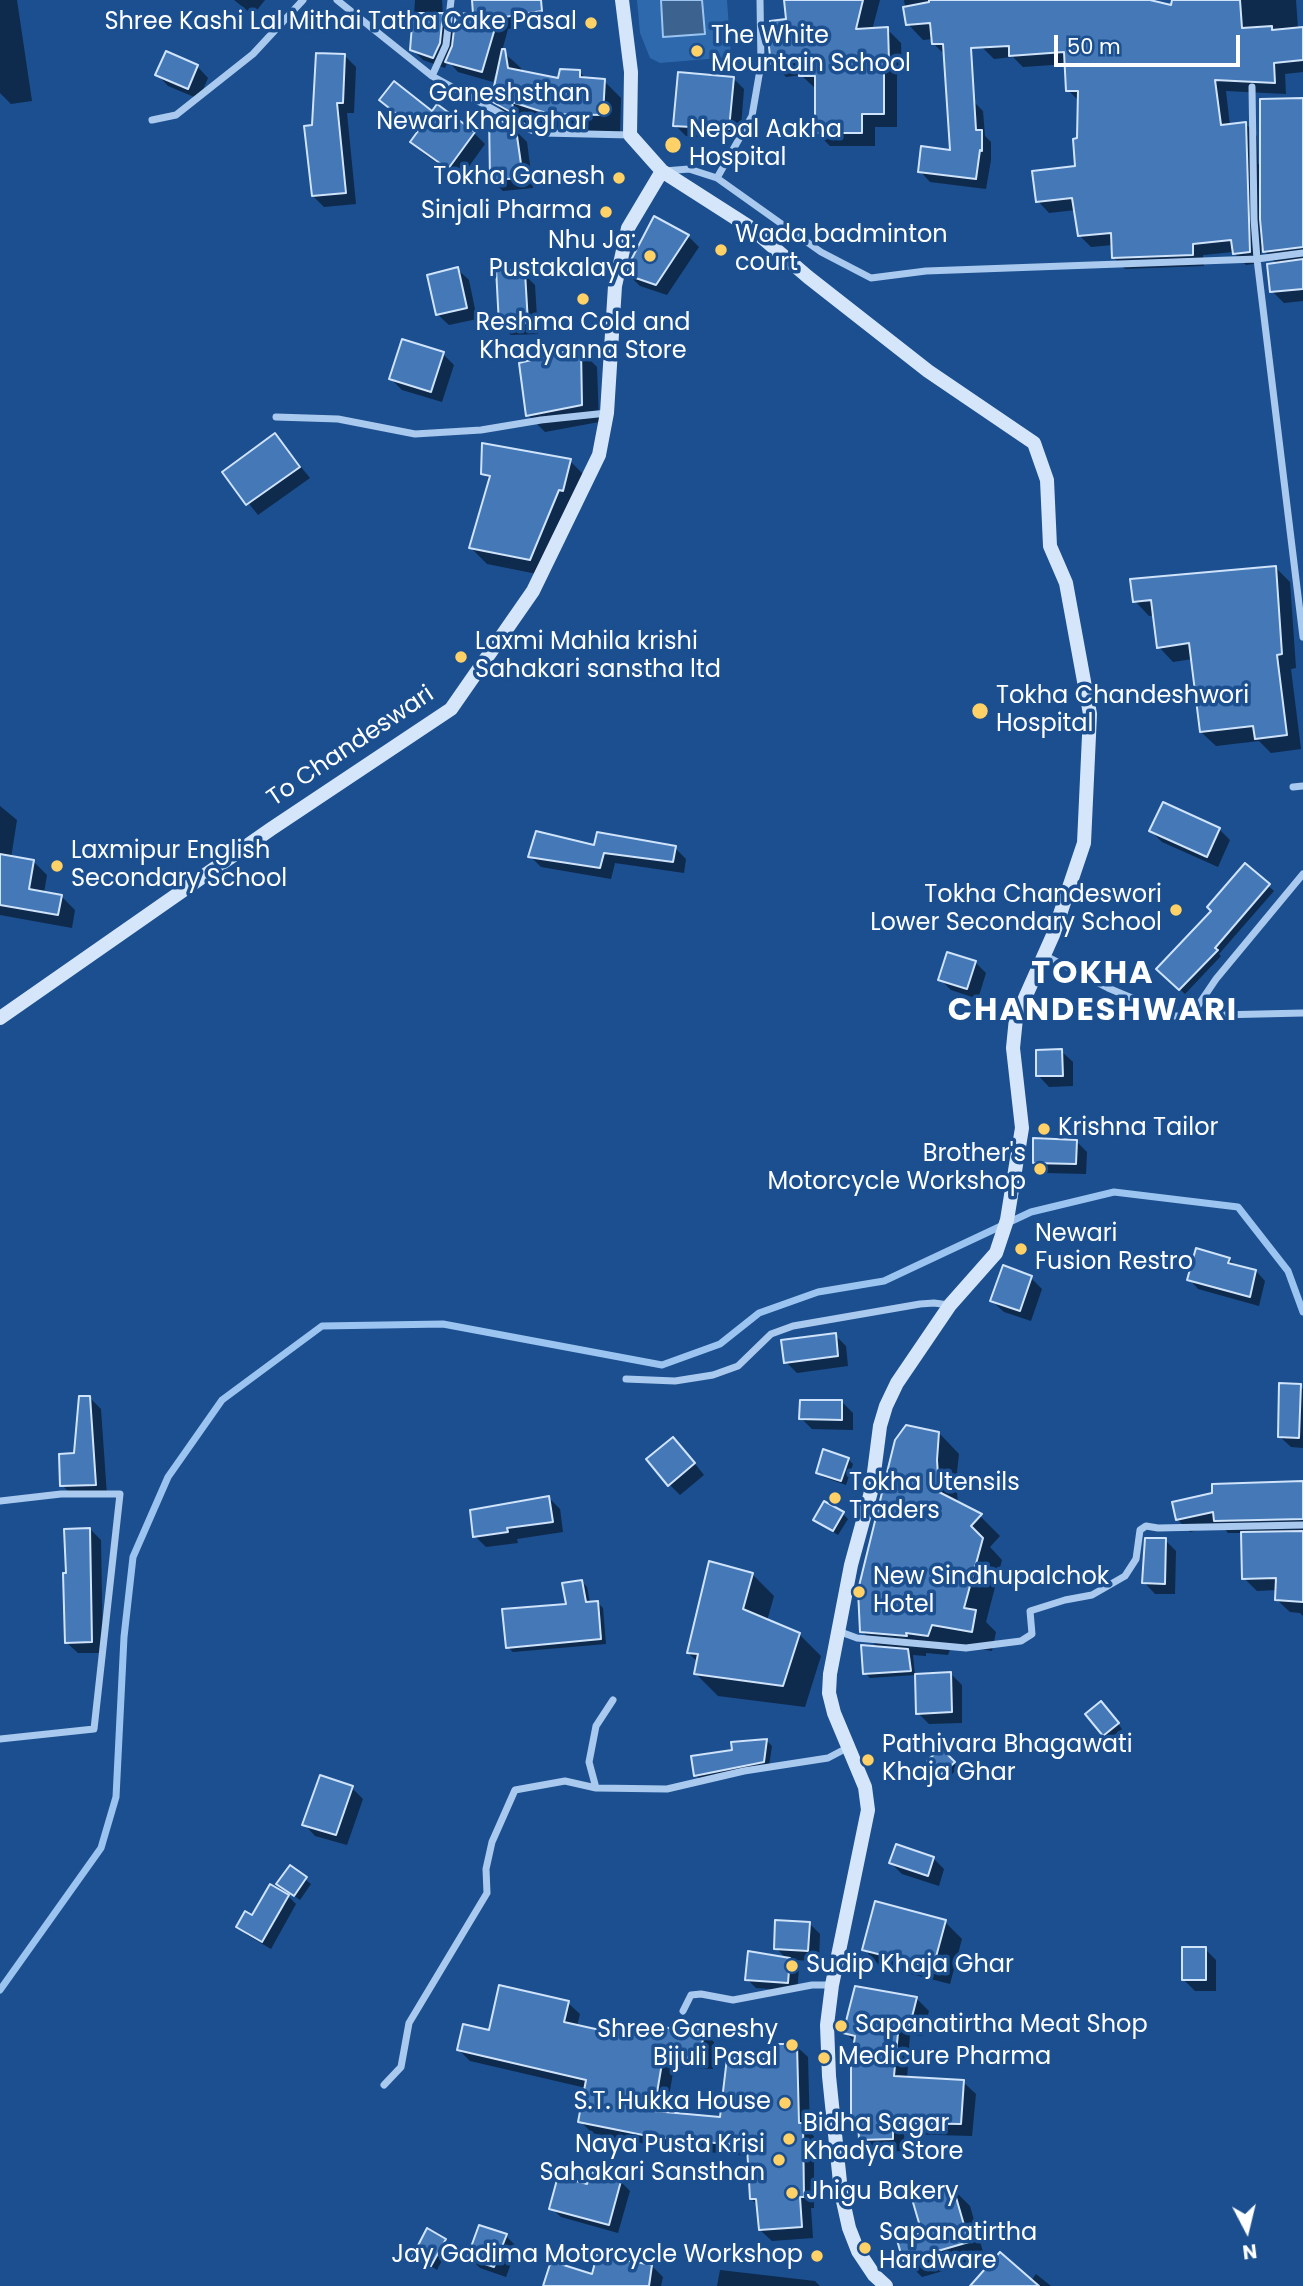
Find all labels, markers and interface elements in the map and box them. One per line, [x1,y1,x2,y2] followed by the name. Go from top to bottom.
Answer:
[104,9,577,37] place label: Shree Kashi Lal Mithai Tatha Cake Pasal
[583,15,599,31] marker: Shree Kashi Lal Mithai Tatha Cake Pasal
[1058,21,1244,65] scale bar
[711,23,911,79] place label: The White Mountain School
[1067,32,1121,61] text: 50 m
[689,43,705,59] marker: The White Mountain School
[376,81,590,137] place label: Ganeshsthan Newari Khajaghar
[596,101,612,117] marker: Ganeshsthan Newari Khajaghar
[689,117,842,173] place label: Nepal Aakha Hospital
[663,135,683,155] marker: Nepal Aakha Hospital
[433,164,605,192] place label: Tokha Ganesh
[611,170,627,186] marker: Tokha Ganesh
[421,198,592,226] place label: Sinjali Pharma
[598,204,614,220] marker: Sinjali Pharma
[735,222,948,278] place label: Wada badminton court
[489,228,636,284] place label: Nhu Ja: Pustakalaya
[713,242,729,258] marker: Wada badminton court
[642,248,658,264] marker: Nhu Ja: Pustakalaya
[575,291,591,307] marker: Reshma Cold and Khadyanna Store
[476,310,690,366] place label: Reshma Cold and Khadyanna Store
[475,629,721,685] place label: Laxmi Mahila krishi Sahakari sanstha ltd
[453,649,469,665] marker: Laxmi Mahila krishi Sahakari sanstha ltd
[262,681,440,813] street label: To Chandeswari
[996,683,1249,739] place label: Tokha Chandeshwori Hospital
[970,701,990,721] marker: Tokha Chandeshwori Hospital
[71,838,287,894] place label: Laxmipur English Secondary School
[49,858,65,874] marker: Laxmipur English Secondary School
[870,882,1162,938] place label: Tokha Chandeswori Lower Secondary School
[1168,902,1184,918] marker: Tokha Chandeswori Lower Secondary School
[949,956,1237,1031] district label: TOKHA CHANDESHWARI
[1058,1115,1218,1143] place label: Krishna Tailor
[1036,1121,1052,1137] marker: Krishna Tailor
[768,1141,1026,1197] place label: Brother's Motorcycle Workshop
[1032,1161,1048,1177] marker: Brother's Motorcycle Workshop
[1035,1221,1193,1277] place label: Newari Fusion Restro
[1013,1241,1029,1257] marker: Newari Fusion Restro
[849,1470,1020,1526] place label: Tokha Utensils Traders
[827,1490,843,1506] marker: Tokha Utensils Traders
[873,1564,1109,1620] place label: New Sindhupalchok Hotel
[851,1584,867,1600] marker: New Sindhupalchok Hotel
[882,1732,1133,1788] place label: Pathivara Bhagawati Khaja Ghar
[860,1752,876,1768] marker: Pathivara Bhagawati Khaja Ghar
[806,1952,1014,1980] place label: Sudip Khaja Ghar
[784,1958,800,1974] marker: Sudip Khaja Ghar
[855,2012,1148,2040] place label: Sapanatirtha Meat Shop
[597,2017,778,2073] place label: Shree Ganeshy Bijuli Pasal
[833,2018,849,2034] marker: Sapanatirtha Meat Shop
[784,2037,800,2053] marker: Shree Ganeshy Bijuli Pasal
[838,2044,1051,2072] place label: Medicure Pharma
[816,2050,832,2066] marker: Medicure Pharma
[573,2089,771,2117] place label: S.T. Hukka House
[777,2095,793,2111] marker: S.T. Hukka House
[803,2111,963,2167] place label: Bidha Sagar Khadya Store
[781,2131,797,2147] marker: Bidha Sagar Khadya Store
[539,2132,765,2188] place label: Naya Pusta Krisi Sahakari Sansthan
[771,2152,787,2168] marker: Naya Pusta Krisi Sahakari Sansthan
[806,2179,959,2207] place label: Jhigu Bakery
[784,2185,800,2201] marker: Jhigu Bakery
[1212,2195,1282,2265] north arrow
[879,2220,1037,2276] place label: Sapanatirtha Hardware
[1241,2237,1258,2266] text: N
[857,2240,873,2256] marker: Sapanatirtha Hardware
[391,2242,803,2270] place label: Jay Gadima Motorcycle Workshop
[809,2248,825,2264] marker: Jay Gadima Motorcycle Workshop

